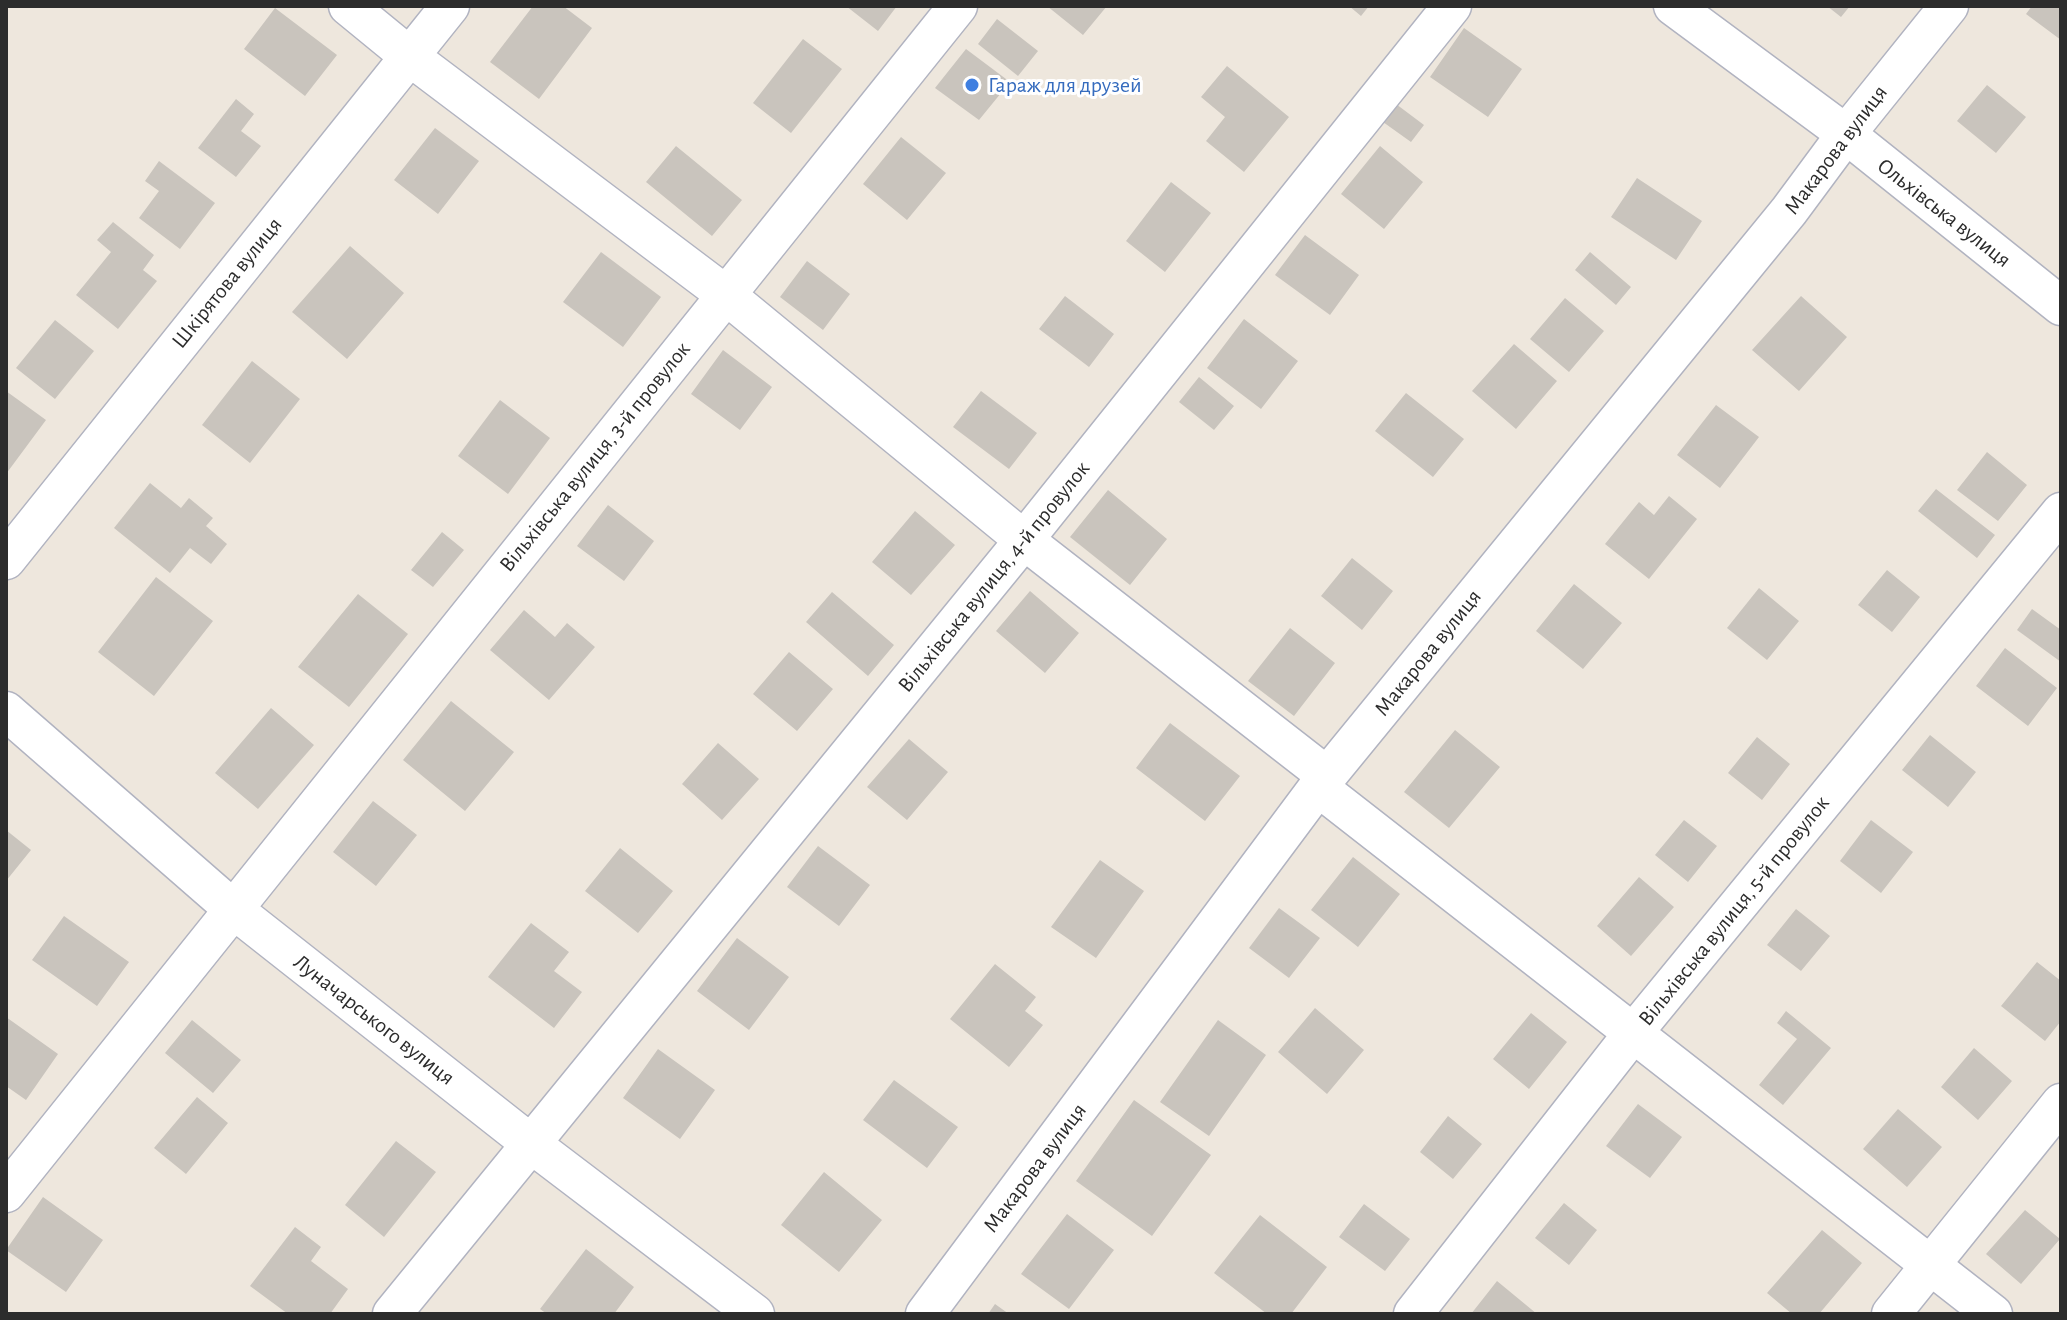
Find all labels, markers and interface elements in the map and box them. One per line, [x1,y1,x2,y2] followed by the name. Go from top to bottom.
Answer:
[988,72,1142,98] place label: Гараж для друзей
[963,76,981,94] marker: Гараж для друзей
[1779,80,1893,220] street label: Макарова вулиця
[1872,153,2016,273] street label: Ольхівська вулиця
[166,212,288,354] street label: Шкірятова вулиця
[494,337,696,577] street label: Вільхівська вулиця, 3-й провулок
[892,456,1096,698] street label: Вільхівська вулиця, 4-й провулок
[1369,584,1487,722] street label: Макарова вулиця
[1633,791,1835,1031] street label: Вільхівська вулиця, 5-й провулок
[288,949,460,1091] street label: Луначарського вулиця
[978,1098,1092,1238] street label: Макарова вулиця

